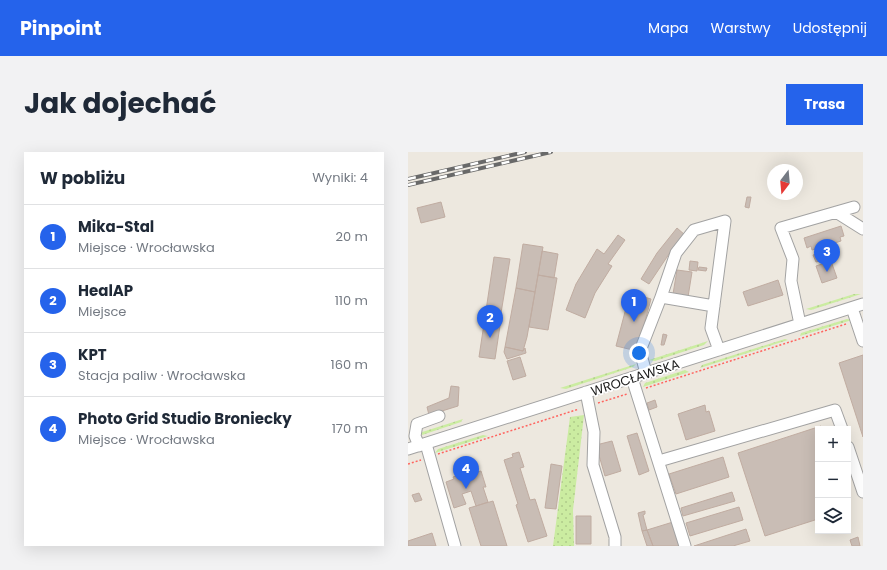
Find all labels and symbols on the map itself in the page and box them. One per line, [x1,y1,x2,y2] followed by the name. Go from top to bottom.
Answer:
[767,164,803,200] north arrow
[814,239,840,272] pin: 3
[621,289,647,322] pin: 1
[477,305,503,338] pin: 2
[629,343,649,363] your location
[588,354,682,401] street label: WROCŁAWSKA
[453,456,479,489] pin: 4

